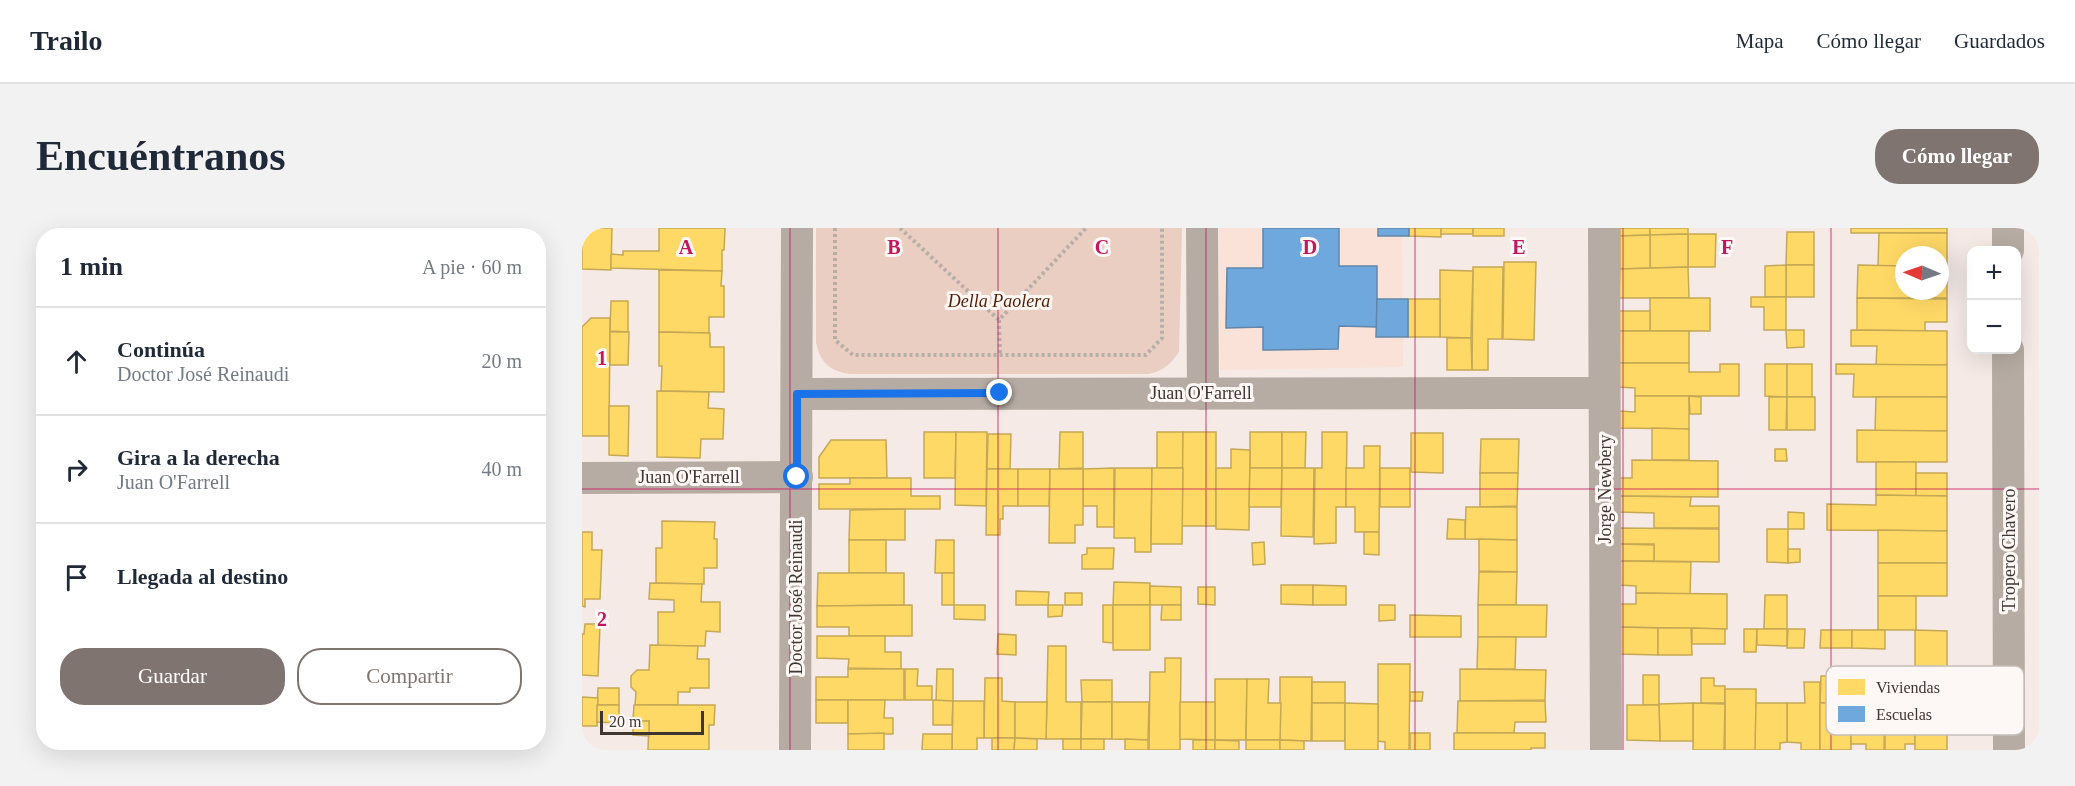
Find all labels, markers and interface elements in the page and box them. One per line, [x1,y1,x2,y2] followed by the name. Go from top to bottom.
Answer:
[30,25,103,56] text: Trailo
[1736,29,1784,53] text: Mapa
[1817,29,1921,53] text: Cómo llegar
[1954,29,2045,53] text: Guardados
[1875,129,2039,184] button: Cómo llegar
[36,133,286,179] text: Encuéntranos
[679,236,694,258] text: A
[887,236,901,258] text: B
[1095,236,1109,258] text: C
[1303,236,1317,258] text: D
[1512,236,1526,258] text: E
[1721,236,1733,258] text: F
[1895,246,1949,300] north arrow
[1967,246,2021,354] map controls
[1967,246,2021,300] button: +
[60,252,123,281] text: 1 min
[422,256,522,278] text: A pie · 60 m
[947,291,1050,311] park label: Della Paolera
[1967,300,2021,354] button: −
[117,337,205,362] text: Continúa
[60,345,93,378] icon: ahead
[597,347,607,369] text: 1
[481,350,522,372] text: 20 m
[117,363,289,385] text: Doctor José Reinaudi
[986,379,1012,405] route end
[1150,383,1252,403] street label: Juan O'Farrell
[1595,434,1615,544] street label: Jorge Newbery
[117,445,280,470] text: Gira a la derecha
[60,453,93,486] icon: right
[481,458,522,480] text: 40 m
[783,463,809,489] route start
[638,467,740,487] street label: Juan O'Farrell
[117,471,230,493] text: Juan O'Farrell
[1999,489,2019,611] street label: Tropero Chavero
[786,520,806,674] street label: Doctor José Reinaudi
[60,561,93,594] icon: arrive
[117,564,288,589] text: Llegada al destino
[597,608,607,630] text: 2
[60,648,285,705] button: Guardar
[297,648,522,705] button: Compartir
[1826,666,2024,735] legend
[1876,679,1940,696] text: Viviendas
[1876,706,1932,723] text: Escuelas
[600,708,704,736] scale bar
[609,713,641,730] text: 20 m

